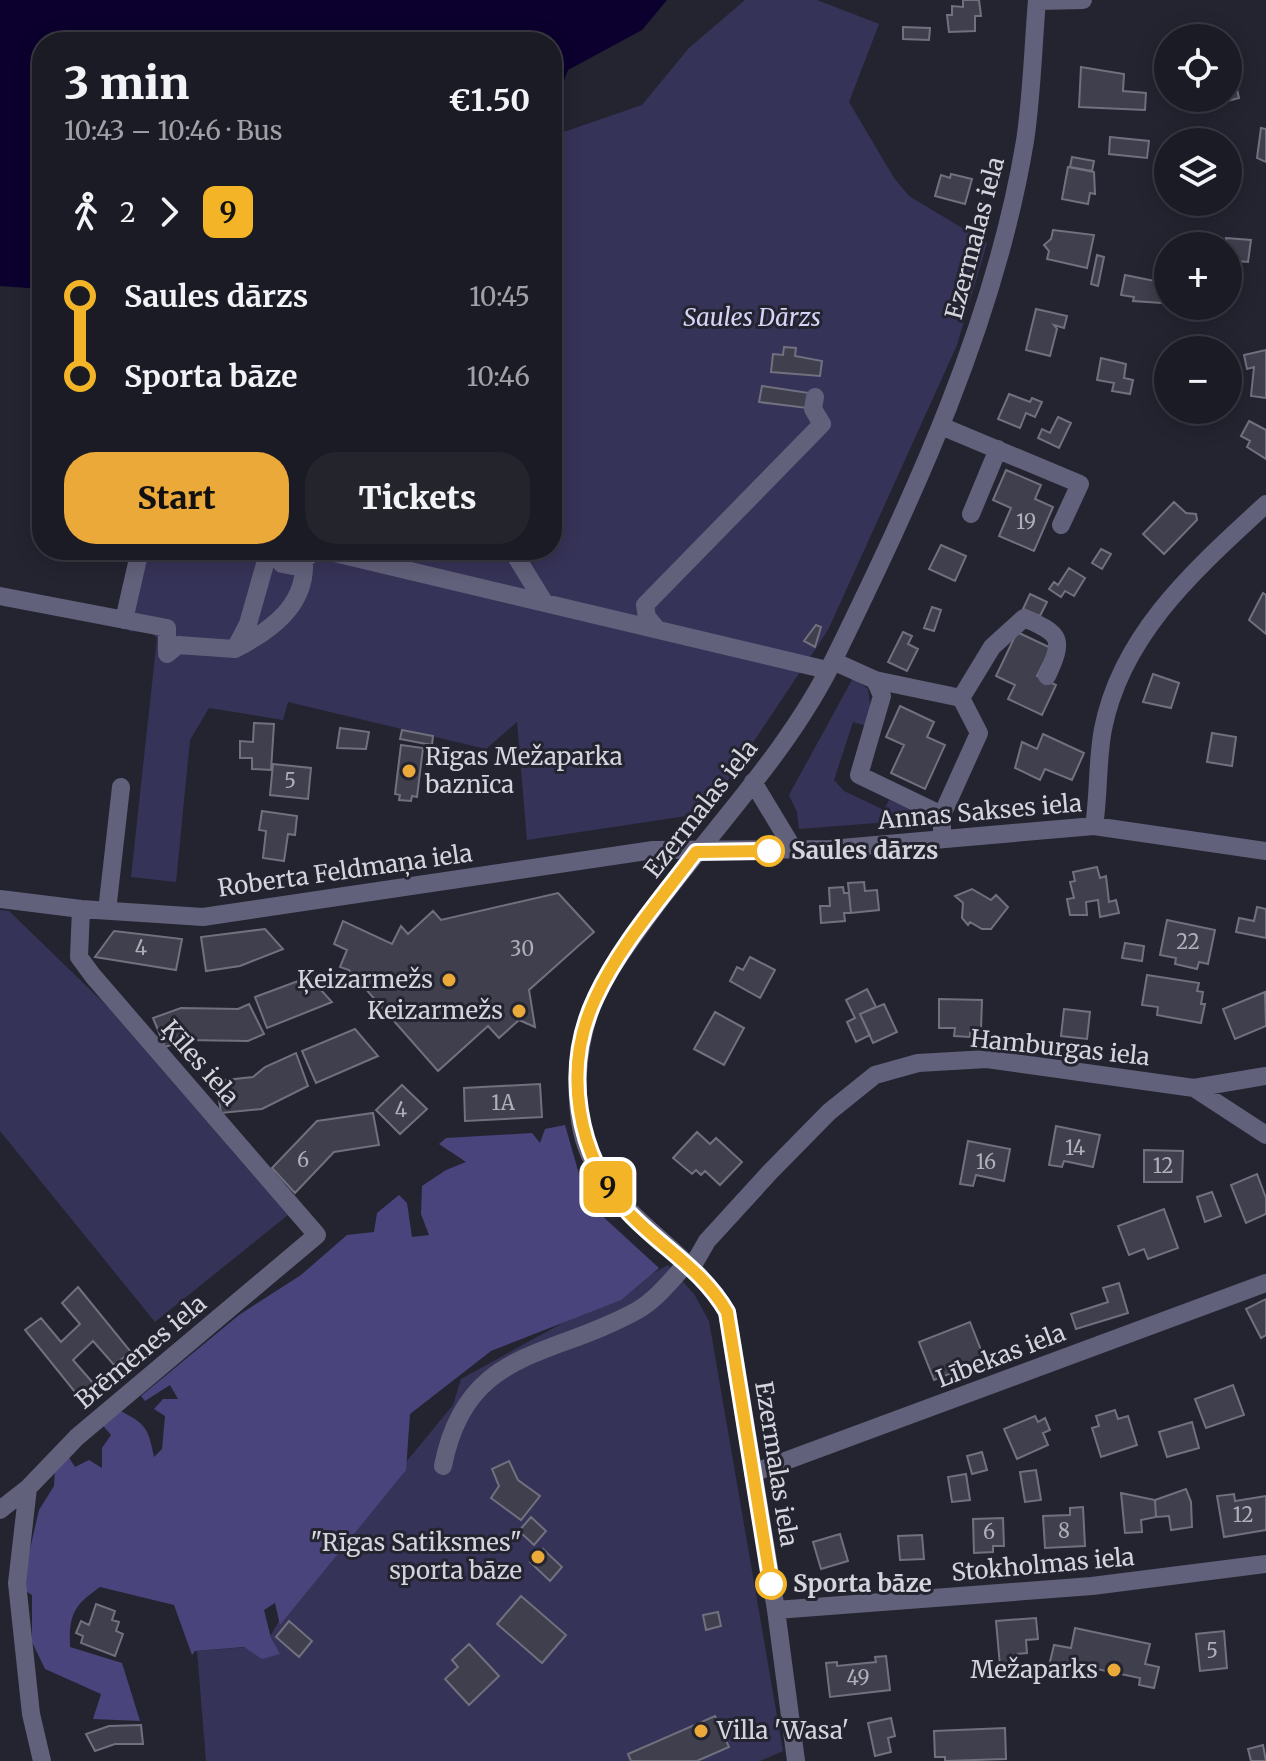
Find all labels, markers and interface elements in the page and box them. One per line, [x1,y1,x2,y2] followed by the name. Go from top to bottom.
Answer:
[1154,24,1242,424] map controls
[1154,24,1242,112] button: locate
[64,56,189,111] text: 3 min
[448,81,530,119] text: €1.50
[64,114,283,147] text: 10:43 – 10:46 · Bus
[1154,128,1242,216] button: layers
[938,153,1011,322] street label: Ezermalas iela
[64,190,108,234] icon: walk
[147,190,191,234] icon: forward
[219,194,237,230] text: 9
[120,196,135,229] text: 2
[1154,232,1242,320] button: +
[124,277,308,315] text: Saules dārzs
[469,280,530,313] text: 10:45
[683,302,821,333] park label: Saules Dārzs
[1154,336,1242,424] button: −
[124,357,297,395] text: Sporta bāze
[467,360,530,393] text: 10:46
[64,452,289,544] button: Start
[305,452,530,544] button: Tickets
[1016,509,1036,534] house number: 19
[637,733,764,884] street label: Ezermalas iela
[424,741,623,800] place label: Rīgas Mežaparka baznīca
[400,762,418,780] marker: Rīgas Mežaparka baznīca
[284,768,296,793] house number: 5
[876,787,1083,836] street label: Annas Sakses iela
[791,835,938,866] place label: Saules dārzs
[754,836,784,866] marker: Saules dārzs
[216,837,474,904] street label: Roberta Feldmaņa iela
[1176,929,1200,954] house number: 22
[135,935,147,960] house number: 4
[510,936,534,961] house number: 30
[297,964,433,995] place label: Ķeizarmežs
[440,971,458,989] marker: Ķeizarmežs
[367,995,503,1026] place label: Keizarmežs
[510,1002,528,1020] marker: Keizarmežs
[155,1013,246,1112] street label: Ķīles iela
[969,1023,1152,1072] street label: Hamburgas iela
[491,1090,516,1115] house number: 1A
[395,1097,407,1122] house number: 4
[1065,1135,1085,1160] house number: 14
[297,1147,309,1172] house number: 6
[976,1149,996,1174] house number: 16
[1153,1153,1173,1178] house number: 12
[582,1161,634,1213] line badge: 9
[599,1169,617,1205] text: 9
[69,1288,213,1415] street label: Brēmenes iela
[932,1317,1070,1394] street label: Lībekas iela
[748,1379,805,1549] street label: Ezermalas iela
[1233,1502,1253,1527] house number: 12
[1058,1518,1070,1543] house number: 8
[983,1519,995,1544] house number: 6
[310,1527,522,1586] place label: "Rīgas Satiksmes" sporta bāze
[950,1541,1136,1588] street label: Stokholmas iela
[529,1548,547,1566] marker: "Rīgas Satiksmes" sporta bāze
[793,1568,932,1599] place label: Sporta bāze
[756,1569,786,1599] marker: Sporta bāze
[1206,1638,1218,1663] house number: 5
[971,1654,1098,1685] place label: Mežaparks
[1105,1661,1123,1679] marker: Mežaparks
[846,1665,870,1690] house number: 49
[716,1715,849,1746] place label: Villa 'Wasa'
[692,1722,710,1740] marker: Villa 'Wasa'

